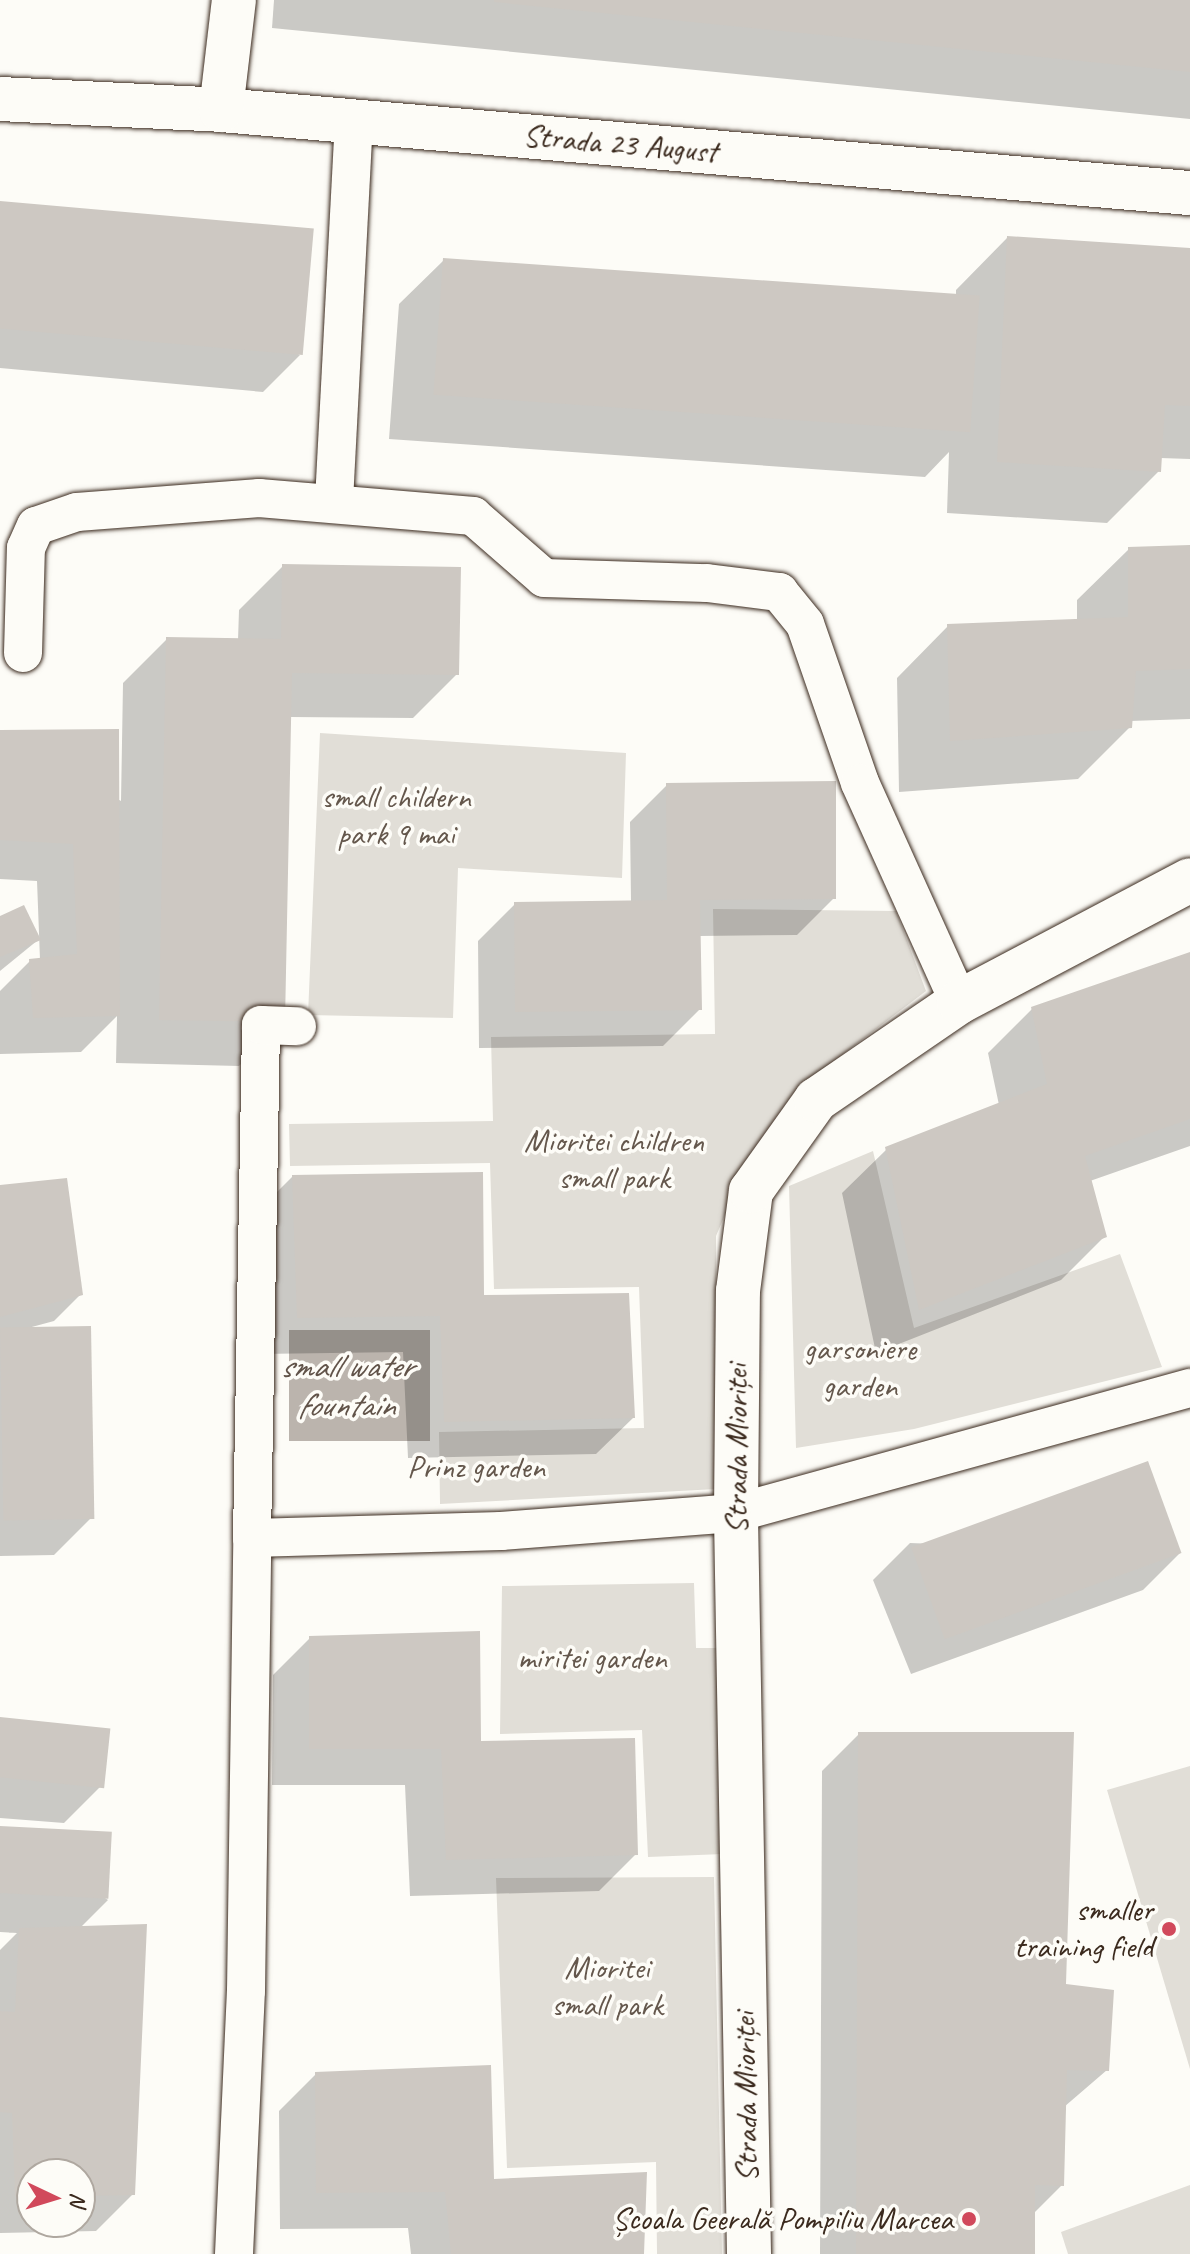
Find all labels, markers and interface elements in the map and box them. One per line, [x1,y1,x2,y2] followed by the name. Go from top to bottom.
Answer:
[522,116,718,172] street label: Strada 23 August
[321,779,471,854] park label: small childern park 9 mai
[524,1123,704,1198] park label: Mioritei children small park
[804,1331,916,1406] park label: garsoniere garden
[279,1345,413,1424] water label: small water fountain
[718,1364,756,1534] street label: Strada Mioriței
[407,1448,545,1486] park label: Prinz garden
[517,1639,667,1677] park label: miritei garden
[1014,1892,1153,1967] place label: smaller training field
[1160,1920,1178,1938] marker: smaller training field
[551,1950,663,2025] park label: Mioritei small park
[725,2011,767,2183] street label: Strada Mioriței
[16,2158,96,2238] north arrow
[64,2192,92,2207] text: N
[612,2200,953,2238] place label: Școala Geerală Pompiliu Marcea
[960,2210,978,2228] marker: Școala Geerală Pompiliu Marcea

